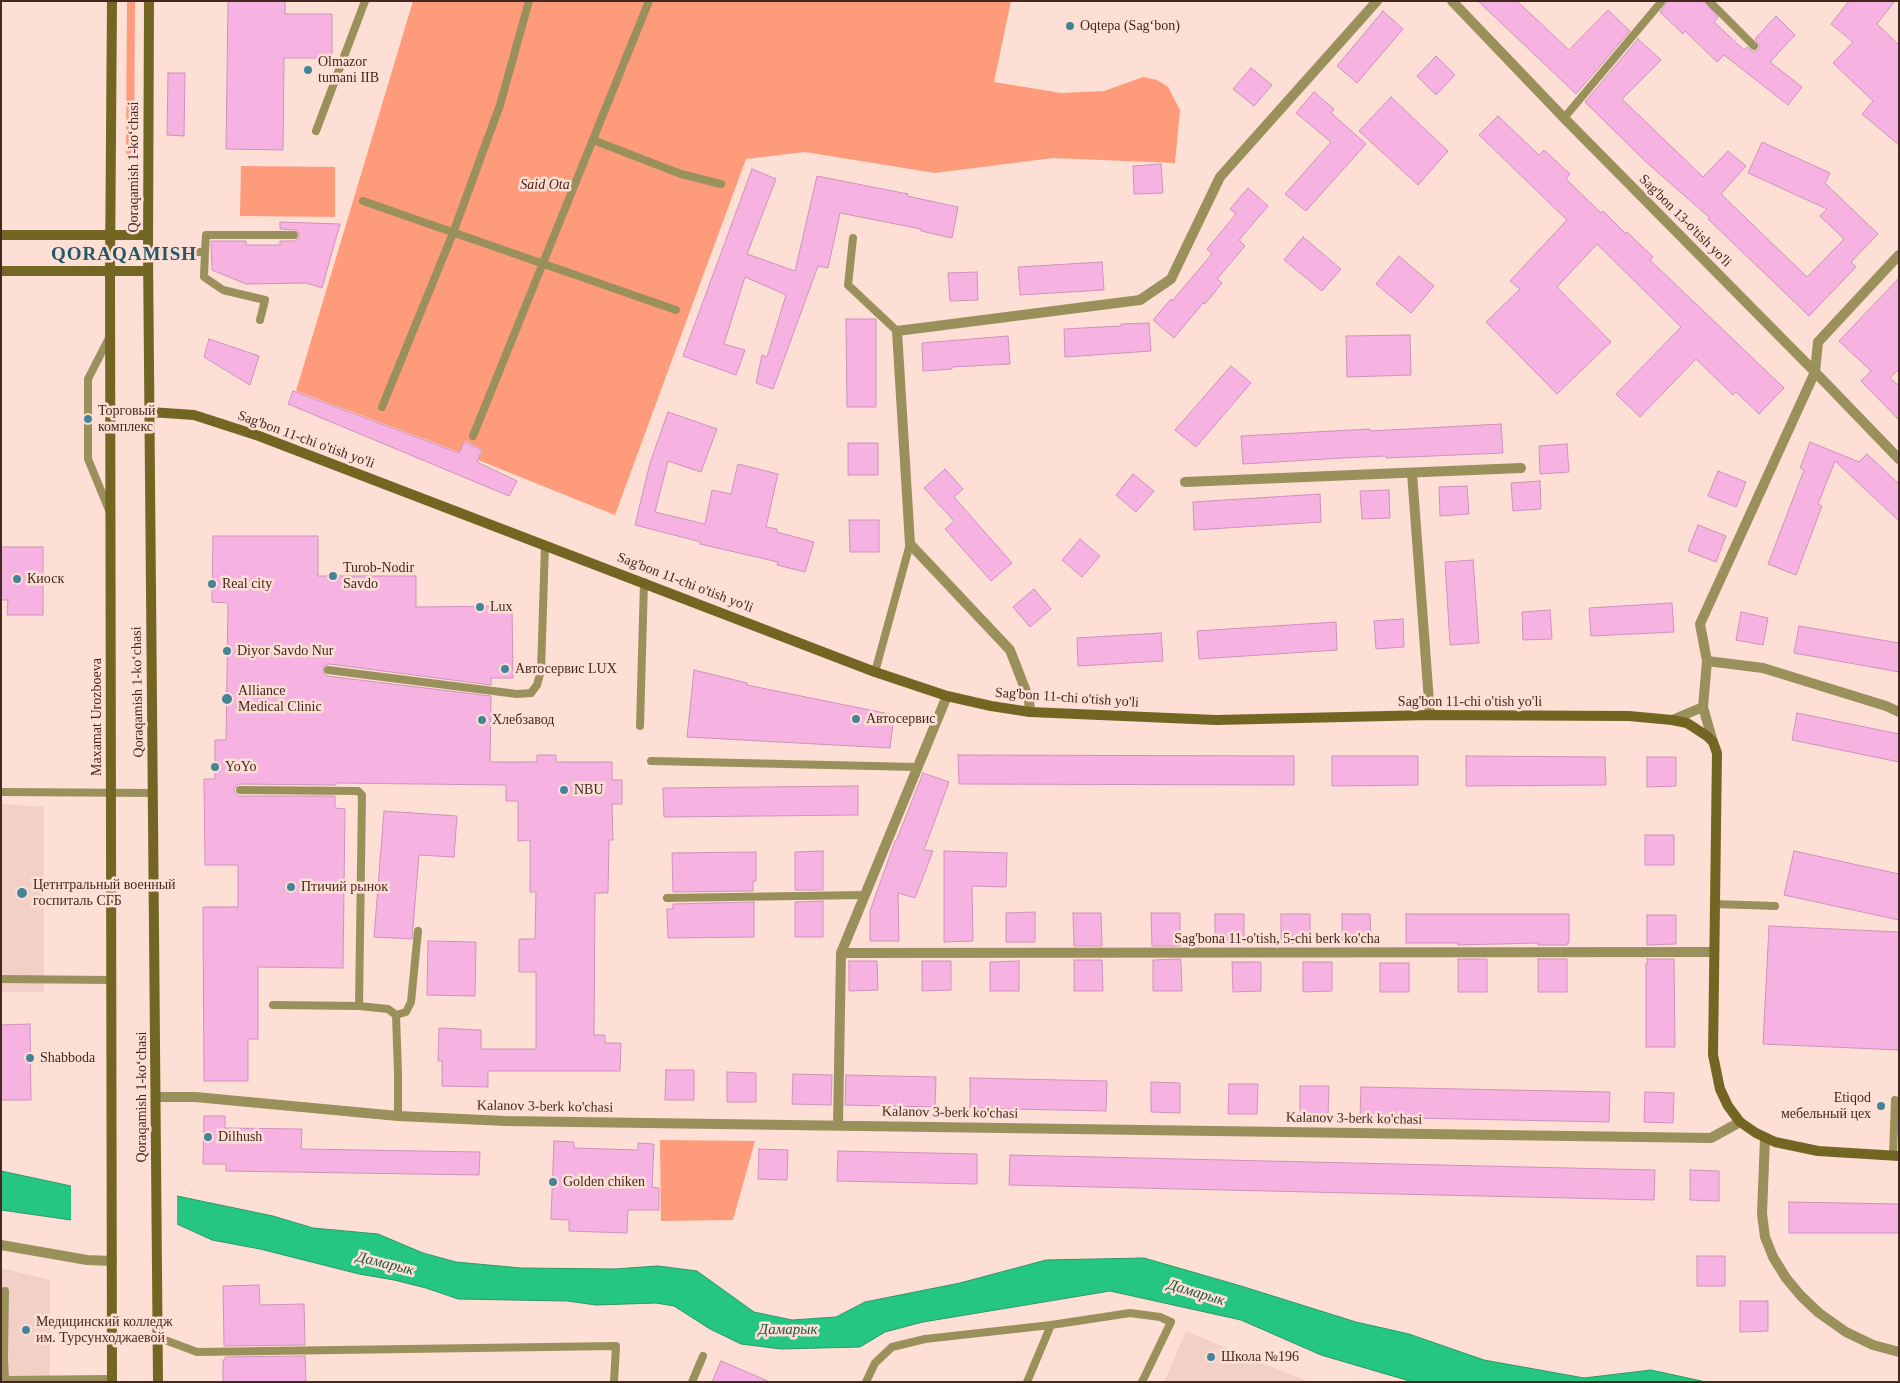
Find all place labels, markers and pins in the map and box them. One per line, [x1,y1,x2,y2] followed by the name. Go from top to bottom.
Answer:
[1080,18,1180,34] place label: Oqtepa (Sagʻbon)
[1064,20,1076,32] marker: Oqtepa (Sagʻbon)
[318,54,379,86] place label: Olmazor tumani IIB
[302,64,314,76] marker: Olmazor tumani IIB
[98,403,155,436] place label: Торговый комплекс
[82,413,94,425] marker: Торговый комплекс
[343,560,414,592] place label: Turob-Nodir Savdo
[327,570,339,582] marker: Turob-Nodir Savdo
[27,571,64,587] place label: Киоск
[11,573,23,585] marker: Киоск
[222,576,272,592] place label: Real city
[206,578,218,590] marker: Real city
[490,599,513,615] place label: Lux
[474,601,486,613] marker: Lux
[237,643,333,659] place label: Diyor Savdo Nur
[221,645,233,657] marker: Diyor Savdo Nur
[515,661,617,677] place label: Автосервис LUX
[499,663,511,675] marker: Автосервис LUX
[238,683,322,716] place label: Alliance Medical Clinic
[220,692,234,706] marker: Alliance Medical Clinic
[866,711,936,727] place label: Автосервис
[492,712,554,728] place label: Хлебзавод
[850,713,862,725] marker: Автосервис
[476,714,488,726] marker: Хлебзавод
[225,759,256,775] place label: YoYo
[209,761,221,773] marker: YoYo
[574,782,604,798] place label: NBU
[558,784,570,796] marker: NBU
[33,877,176,910] place label: Цетнтральный военный госпиталь СГБ
[301,879,388,895] place label: Птичий рынок
[285,881,297,893] marker: Птичий рынок
[15,886,29,900] marker: Цетнтральный военный госпиталь СГБ
[40,1050,95,1066] place label: Shabboda
[24,1052,36,1064] marker: Shabboda
[1781,1090,1871,1122] place label: Etiqod мебельный цех
[1875,1100,1887,1112] marker: Etiqod мебельный цех
[218,1129,262,1145] place label: Dilhush
[202,1131,214,1143] marker: Dilhush
[563,1174,645,1190] place label: Golden chiken
[547,1176,559,1188] marker: Golden chiken
[36,1314,173,1346] place label: Медицинский колледж им. Турсунходжаевой
[20,1324,32,1336] marker: Медицинский колледж им. Турсунходжаевой
[1221,1349,1299,1365] place label: Школа №196
[1205,1351,1217,1363] marker: Школа №196

